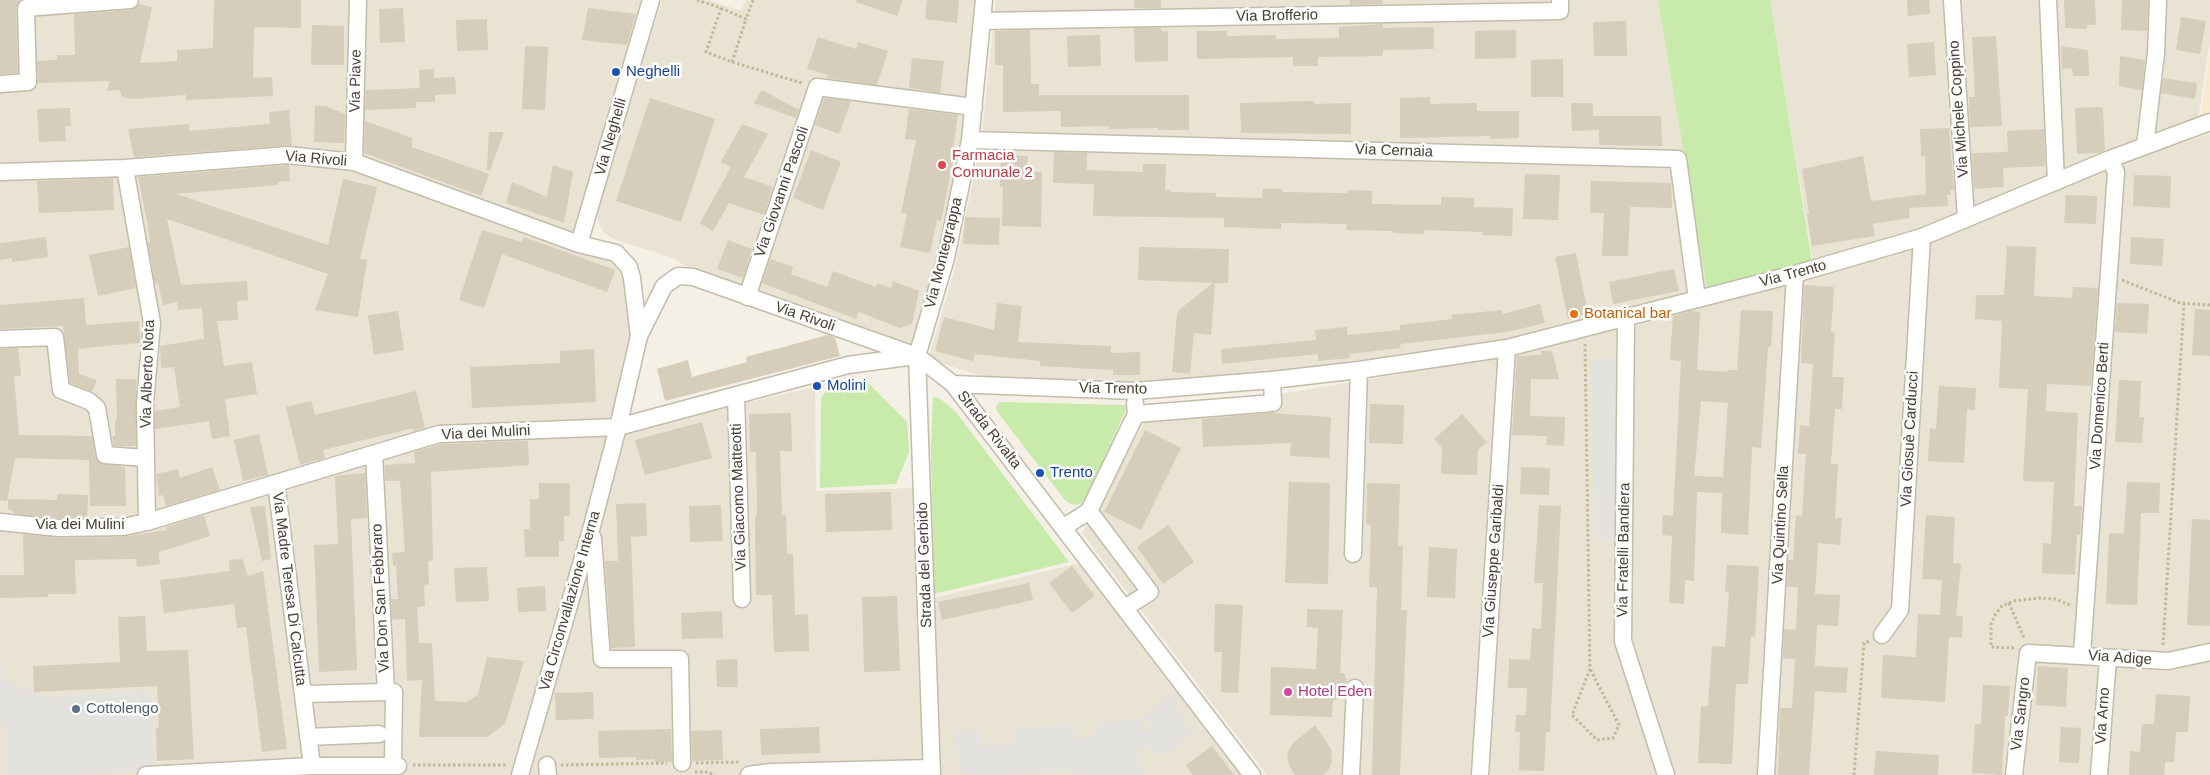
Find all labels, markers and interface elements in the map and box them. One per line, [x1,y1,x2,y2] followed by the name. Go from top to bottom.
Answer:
[1236,6,1318,26] street label: Via Brofferio
[1945,40,1973,178] street label: Via Michele Coppino
[346,49,366,113] street label: Via Piave
[626,63,680,81] place label: Neghelli
[610,66,622,78] marker: Neghelli
[591,96,631,178] street label: Via Neghelli
[751,124,813,260] street label: Via Giovanni Pascoli
[1355,141,1433,161] street label: Via Cernaia
[284,147,348,171] street label: Via Rivoli
[952,147,1033,182] place label: Farmacia Comunale 2
[936,159,948,171] marker: Farmacia Comunale 2
[921,196,967,310] street label: Via Montegrappa
[1758,256,1828,292] street label: Via Trento
[773,298,837,336] street label: Via Rivoli
[1584,305,1672,323] place label: Botanical bar
[1568,308,1580,320] marker: Botanical bar
[137,319,159,429] street label: Via Alberto Nota
[2087,341,2113,471] street label: Via Domenico Berti
[1897,370,1923,508] street label: Via Giosuè Carducci
[827,377,866,395] place label: Molini
[1079,379,1147,399] street label: Via Trento
[811,380,823,392] marker: Molini
[953,387,1025,473] street label: Strada Rivalta
[441,422,531,444] street label: Via dei Mulini
[727,423,751,571] street label: Via Giacomo Matteotti
[1050,464,1093,482] place label: Trento
[1769,465,1793,585] street label: Via Quintino Sella
[1034,467,1046,479] marker: Trento
[1614,482,1634,618] street label: Via Fratelli Bandiera
[1480,484,1508,638] street label: Via Giuseppe Garibaldi
[268,491,310,687] street label: Via Madre Teresa Di Calcutta
[914,502,936,628] street label: Strada del Gerbido
[536,509,604,693] street label: Via Circonvallazione Interna
[36,516,124,534] street label: Via dei Mulini
[368,523,394,673] street label: Via Don San Febbraro
[2087,647,2153,669] street label: Via Adige
[2008,676,2034,752] street label: Via Sangro
[1298,683,1372,701] place label: Hotel Eden
[1282,686,1294,698] marker: Hotel Eden
[2092,687,2114,745] street label: Via Arno
[86,700,159,718] place label: Cottolengo
[70,703,82,715] marker: Cottolengo

